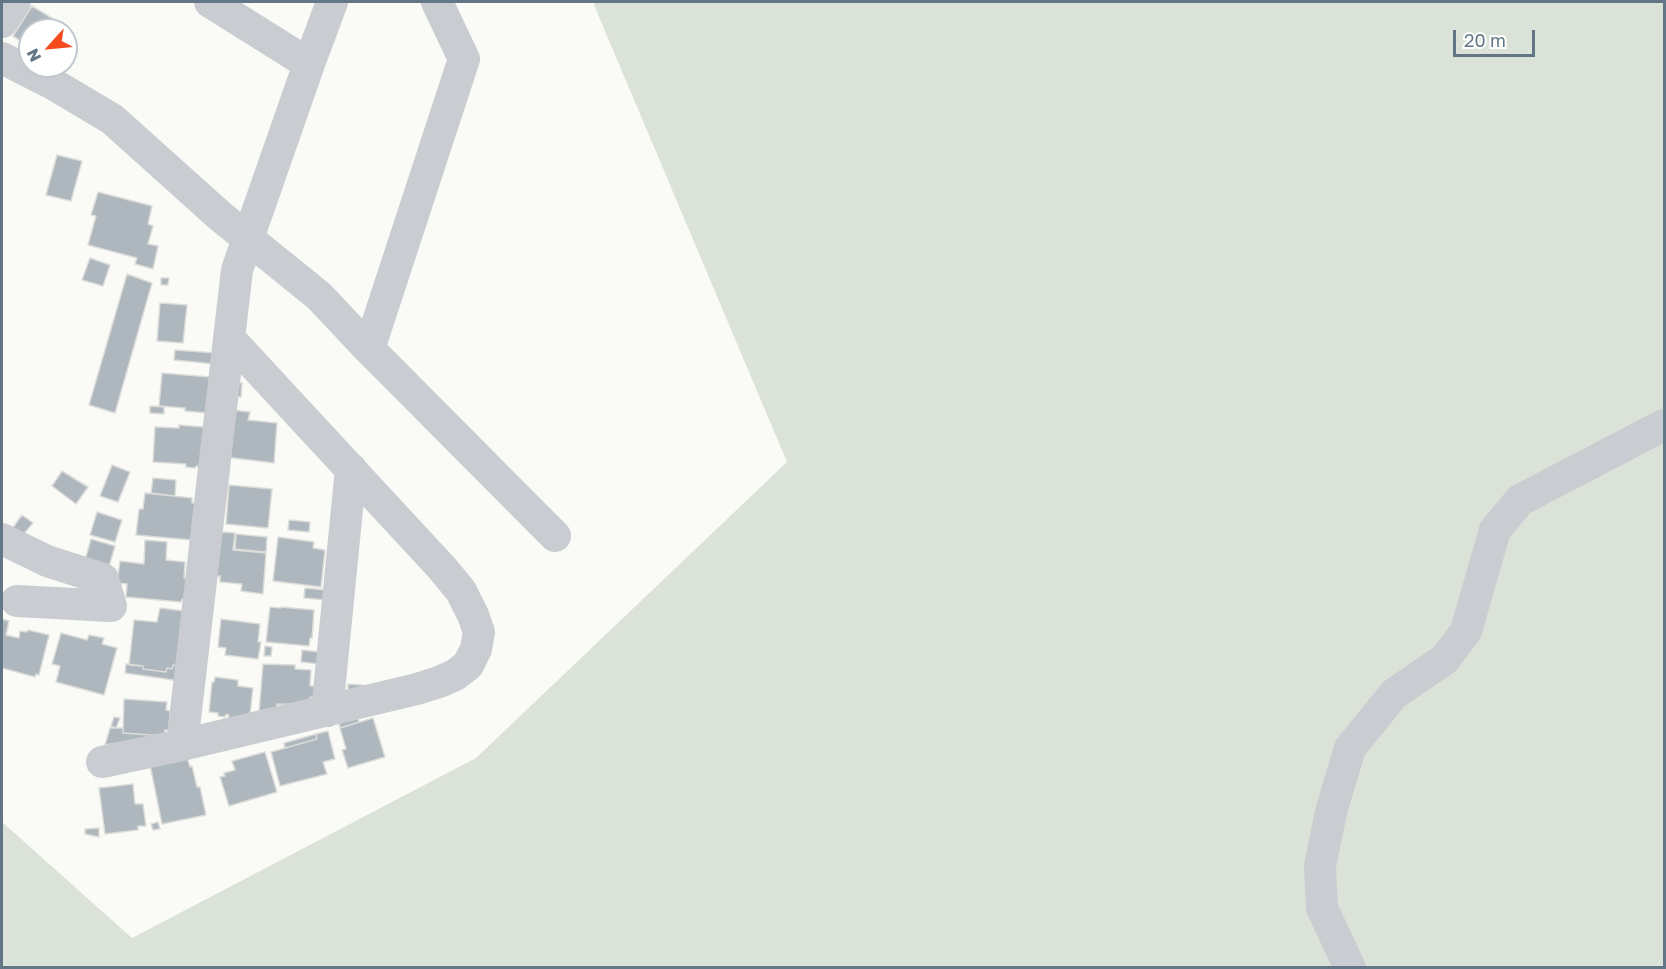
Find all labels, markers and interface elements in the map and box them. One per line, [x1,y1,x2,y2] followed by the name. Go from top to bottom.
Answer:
[18,18,78,78] north arrow
[1456,18,1538,56] scale bar
[1464,29,1506,51] text: 20 m
[22,45,45,65] text: N

